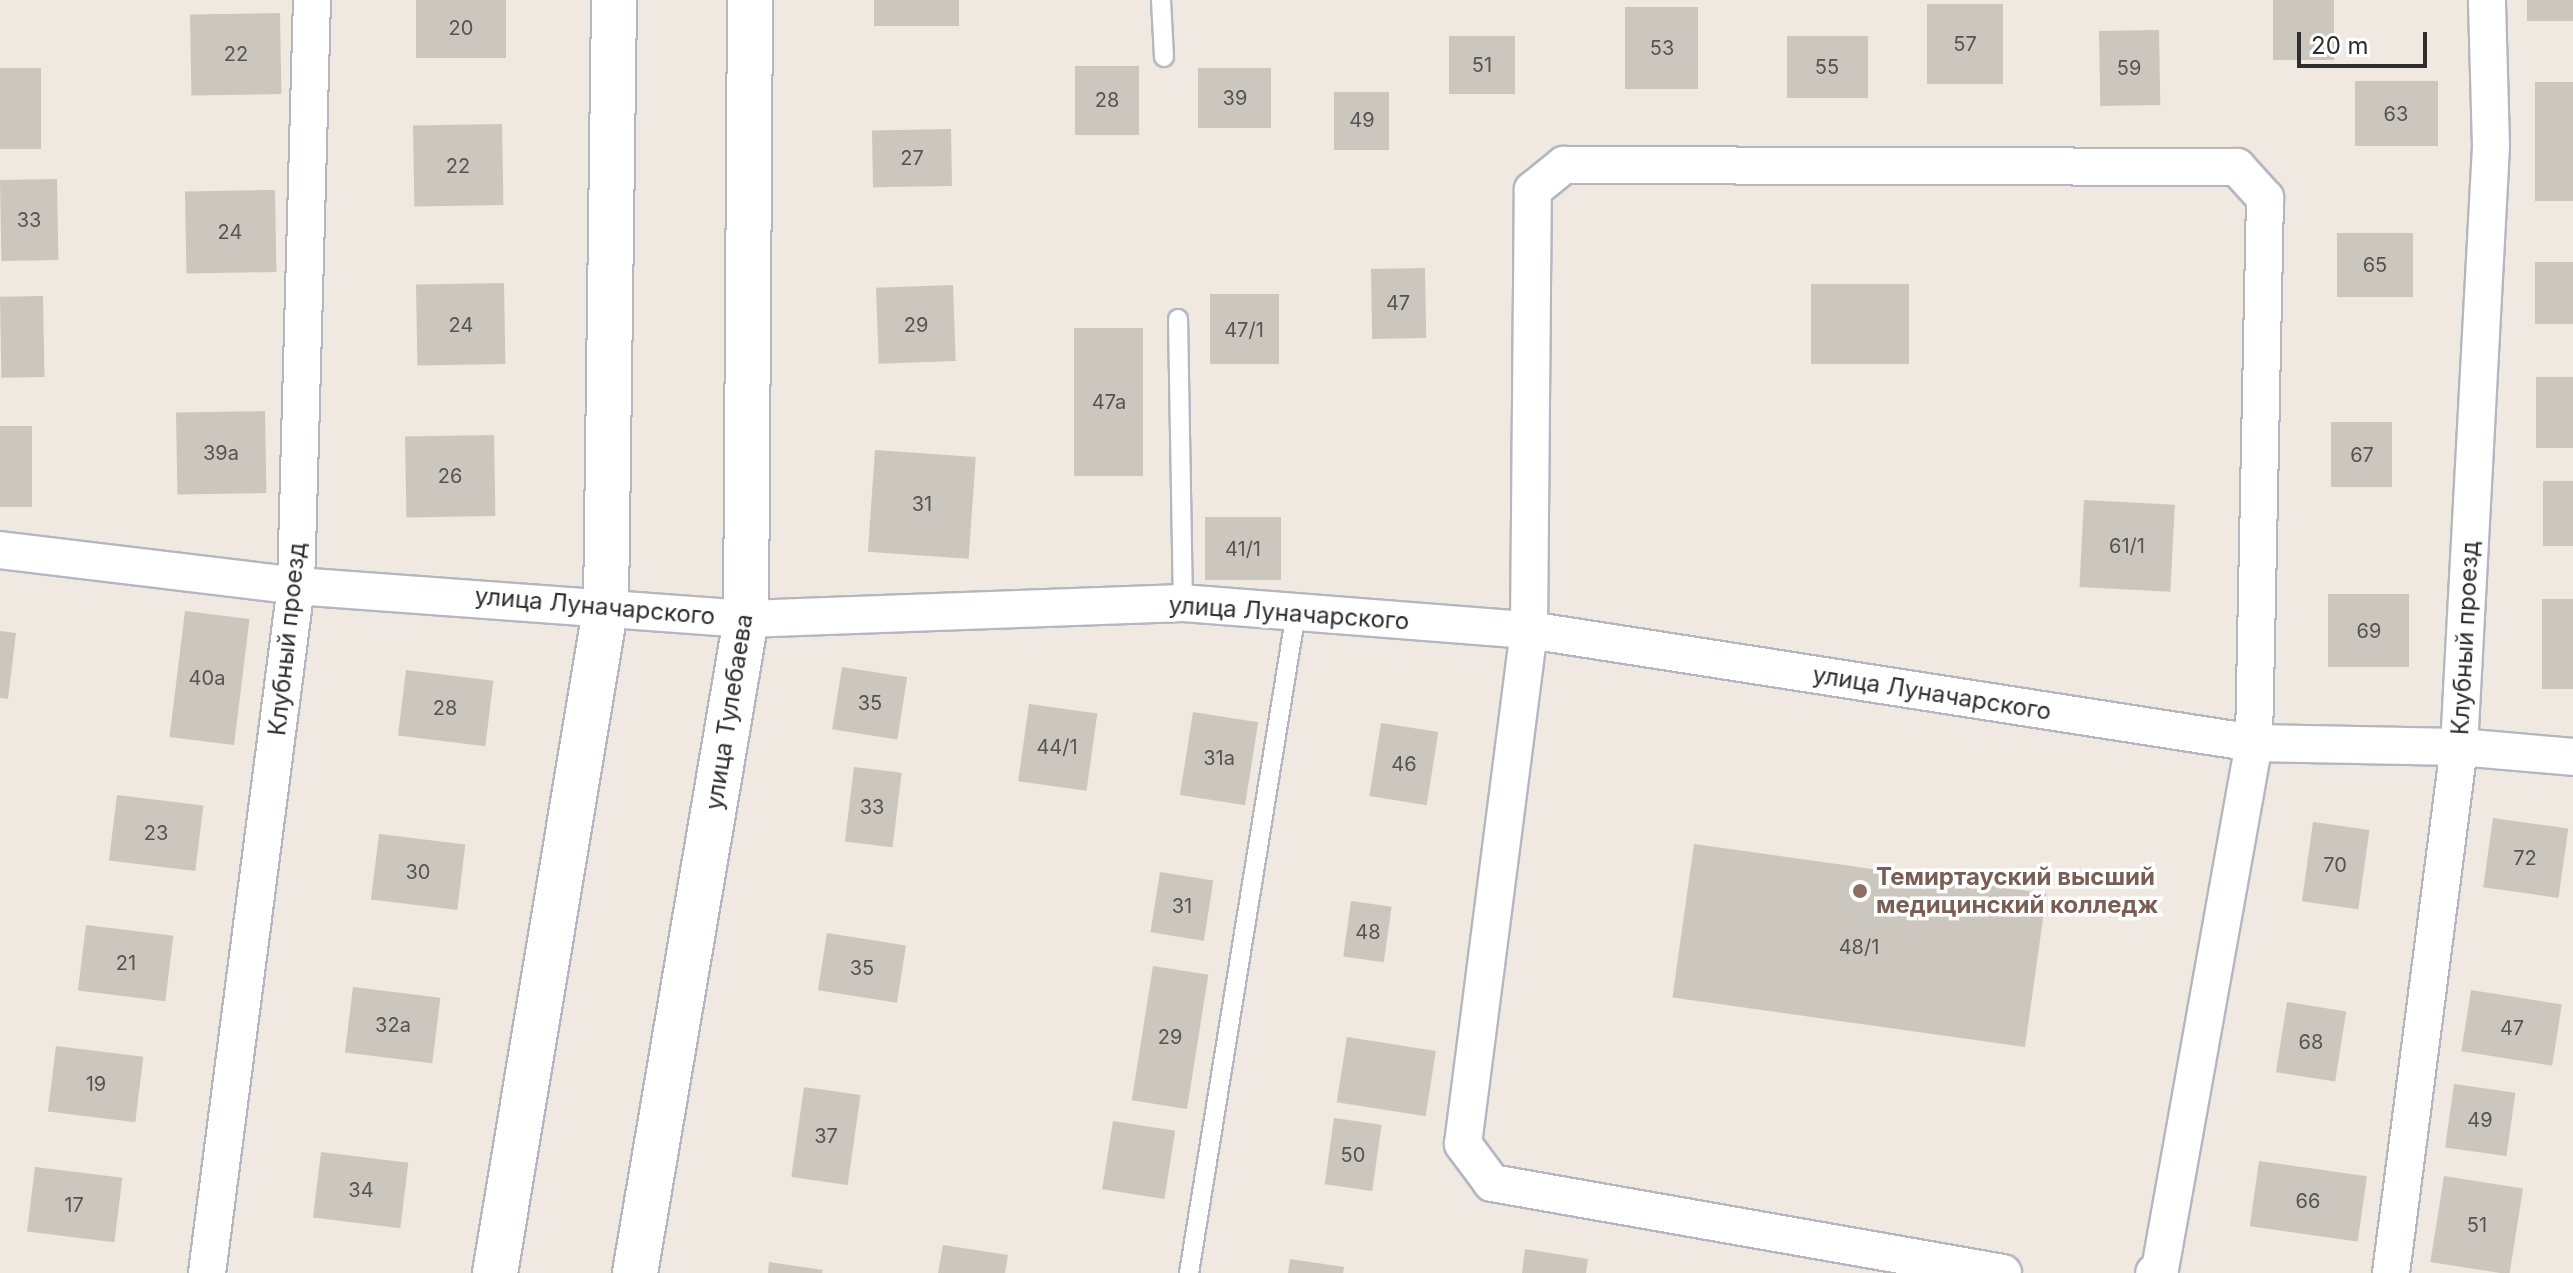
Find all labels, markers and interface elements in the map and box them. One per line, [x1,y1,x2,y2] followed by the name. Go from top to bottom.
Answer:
[449,16,473,40] house number: 20
[2301,16,2431,66] scale bar
[2311,31,2369,60] text: 20 m
[1953,32,1977,56] house number: 57
[1650,36,1674,60] house number: 53
[224,42,248,66] house number: 22
[1472,53,1492,77] house number: 51
[1815,55,1839,79] house number: 55
[2117,56,2141,80] house number: 59
[1223,86,1247,110] house number: 39
[1095,88,1119,112] house number: 28
[2384,102,2408,126] house number: 63
[1349,108,1375,132] house number: 49
[900,146,924,170] house number: 27
[446,154,470,178] house number: 22
[17,208,41,232] house number: 33
[218,220,242,244] house number: 24
[2363,253,2387,277] house number: 65
[1386,291,1410,315] house number: 47
[449,313,473,337] house number: 24
[904,313,928,337] house number: 29
[1224,318,1264,342] house number: 47/1
[1092,390,1126,414] house number: 47а
[203,441,239,465] house number: 39а
[2350,443,2374,467] house number: 67
[438,464,462,488] house number: 26
[912,492,932,516] house number: 31
[2109,534,2145,558] house number: 61/1
[1225,537,1261,561] house number: 41/1
[2446,540,2484,736] street label: Клубный проезд
[263,541,311,737] street label: Клубный проезд
[474,581,716,631] street label: улица Луначарского
[1168,590,1410,636] street label: улица Луначарского
[699,612,759,812] street label: улица Тулебаева
[2357,619,2381,643] house number: 69
[1811,660,2053,726] street label: улица Луначарского
[189,666,225,690] house number: 40а
[858,691,882,715] house number: 35
[433,696,457,720] house number: 28
[1036,735,1078,759] house number: 44/1
[1203,746,1235,770] house number: 31а
[1391,752,1417,776] house number: 46
[860,795,884,819] house number: 33
[144,821,168,845] house number: 23
[2513,846,2537,870] house number: 72
[2323,853,2347,877] house number: 70
[406,860,430,884] house number: 30
[1876,863,2158,919] place label: Темиртауский высший медицинский колледж
[1851,882,1869,900] marker: Темиртауский высший медицинский колледж
[1172,894,1192,918] house number: 31
[1355,920,1381,944] house number: 48
[1839,935,1879,959] house number: 48/1
[116,951,136,975] house number: 21
[850,956,874,980] house number: 35
[375,1013,411,1037] house number: 32а
[2500,1016,2524,1040] house number: 47
[1158,1025,1182,1049] house number: 29
[2299,1030,2323,1054] house number: 68
[86,1072,106,1096] house number: 19
[2467,1108,2493,1132] house number: 49
[814,1124,838,1148] house number: 37
[1341,1143,1365,1167] house number: 50
[348,1178,374,1202] house number: 34
[2296,1189,2320,1213] house number: 66
[64,1193,84,1217] house number: 17
[2467,1213,2487,1237] house number: 51

